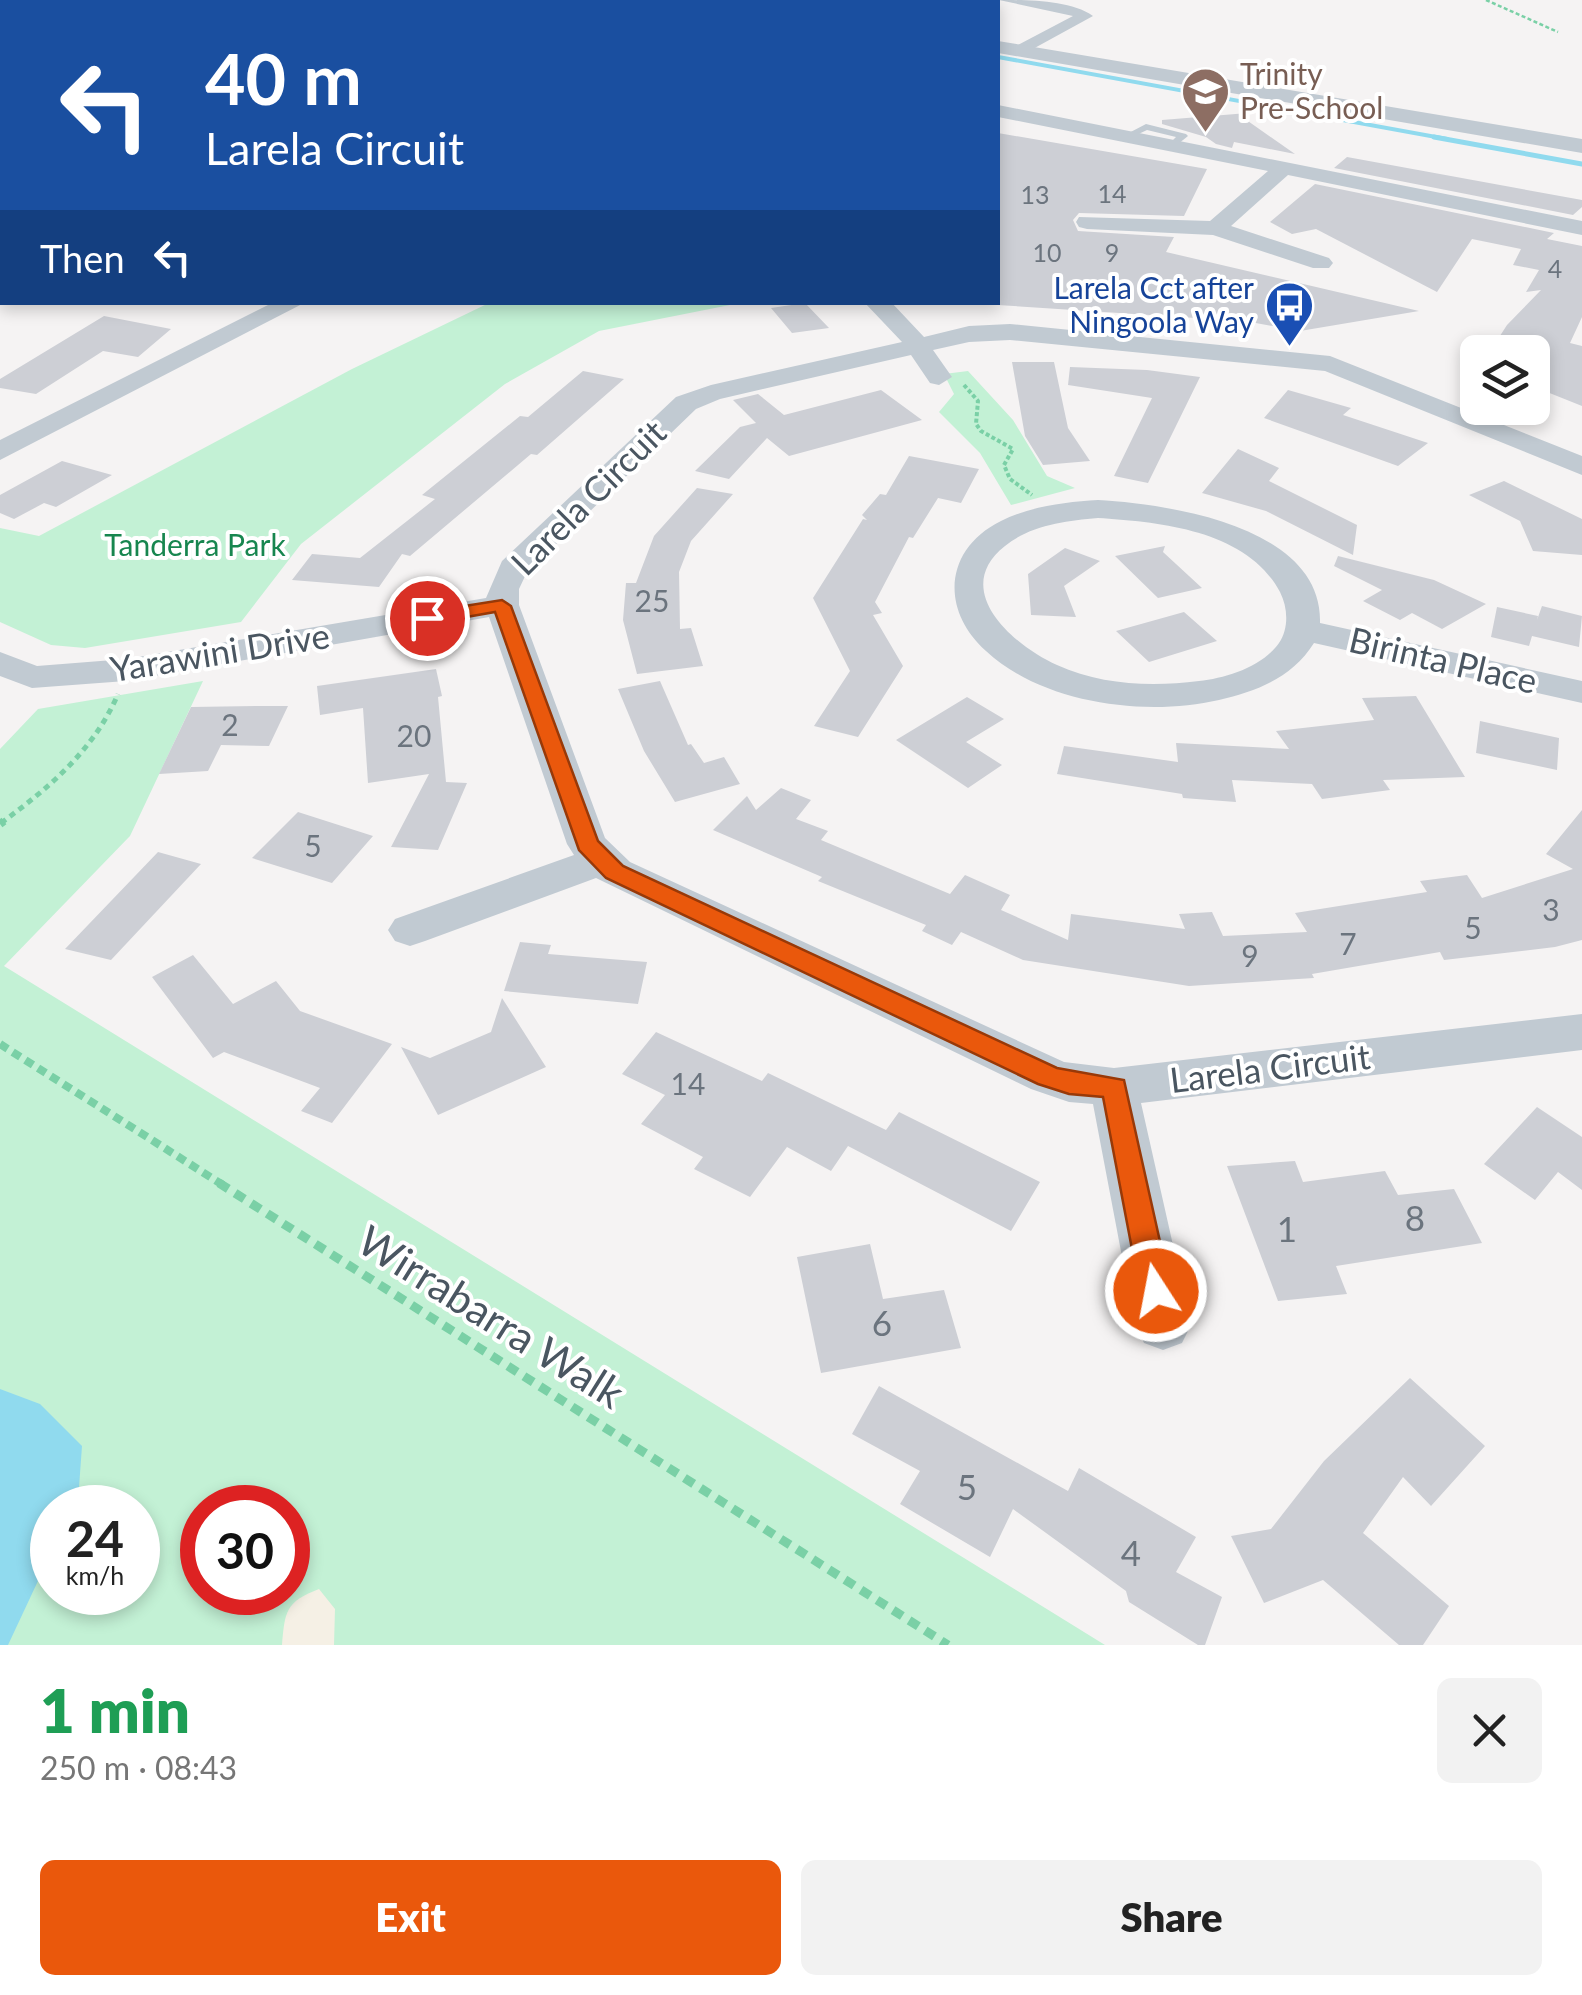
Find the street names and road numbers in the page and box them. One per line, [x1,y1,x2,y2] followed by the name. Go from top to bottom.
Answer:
[502,410,674,583] street label: Larela Circuit
[107,613,332,689] street label: Yarawini Drive
[1345,617,1541,701] street label: Birinta Place
[1167,1034,1373,1100] street label: Larela Circuit
[350,1215,634,1418] street label: Wirrabarra Walk

